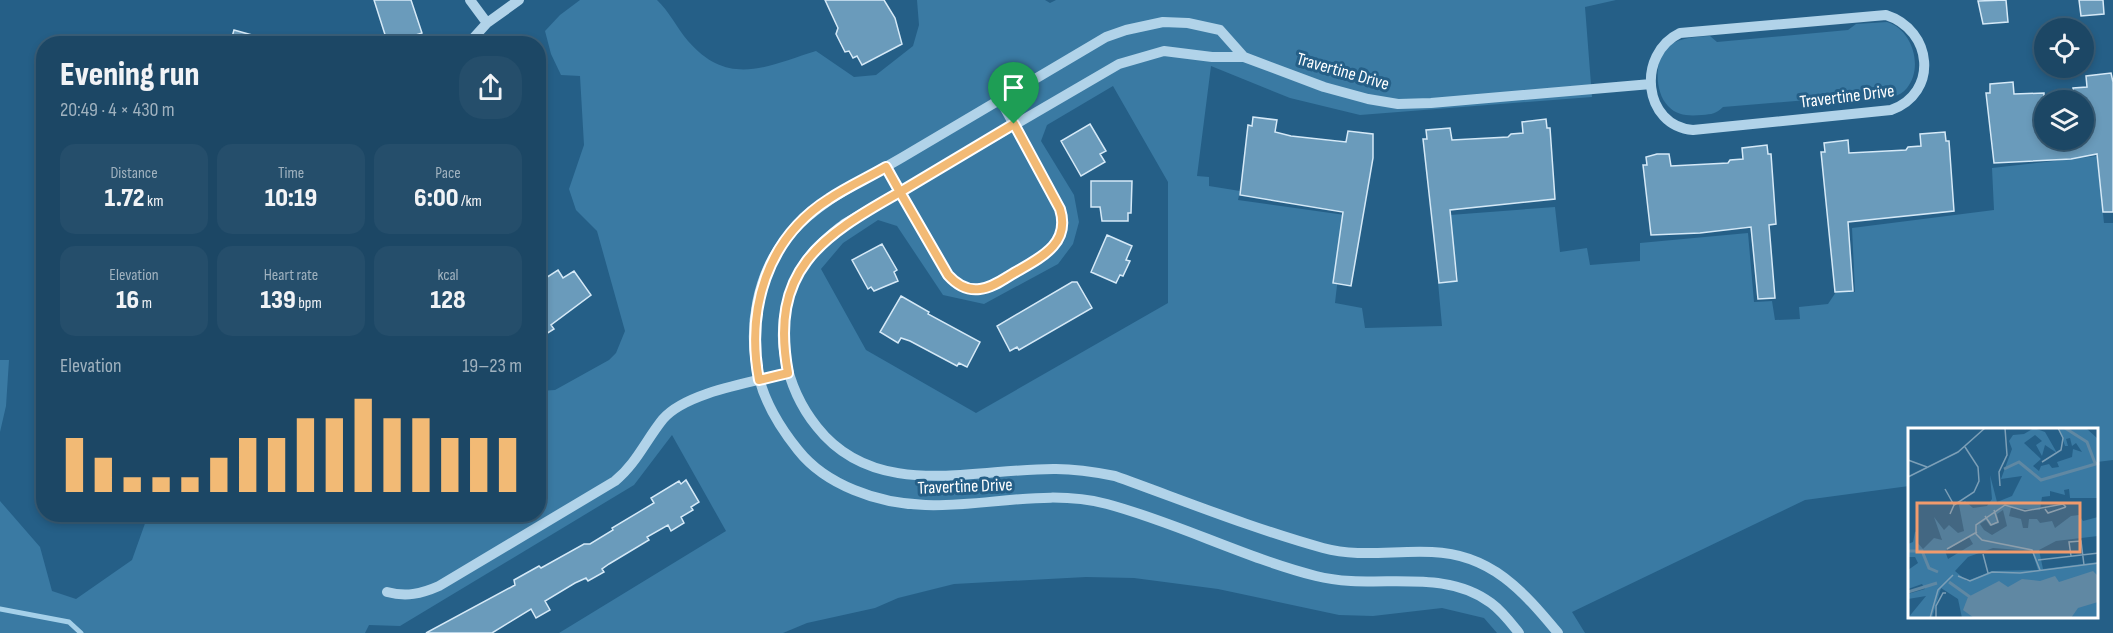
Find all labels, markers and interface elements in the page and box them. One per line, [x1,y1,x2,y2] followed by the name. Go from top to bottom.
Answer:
[2034,18,2094,150] map controls
[2034,18,2094,78] button: locate
[1294,48,1391,95] street label: Travertine Drive
[60,55,200,95] text: Evening run
[459,56,522,119] button: share
[988,62,1039,124] pin
[997,71,1030,104] icon: arrive
[1799,80,1896,113] street label: Travertine Drive
[2034,90,2094,150] button: layers
[60,98,175,122] text: 20:49 · 4 × 430 m
[110,164,158,183] text: Distance
[278,164,304,183] text: Time
[435,164,461,183] text: Pace
[105,183,144,214] text: 1.72
[265,183,317,214] text: 10:19
[414,183,459,214] text: 6:00
[144,192,163,211] text: km
[459,192,482,211] text: /km
[109,266,159,285] text: Elevation
[264,266,318,285] text: Heart rate
[437,266,459,285] text: kcal
[116,285,139,316] text: 16
[260,285,296,316] text: 139
[430,285,466,316] text: 128
[139,294,152,313] text: m
[296,294,322,313] text: bpm
[60,354,122,378] text: Elevation
[462,354,522,378] text: 19–23 m
[1908,428,2098,618] inset map
[917,474,1013,499] street label: Travertine Drive

